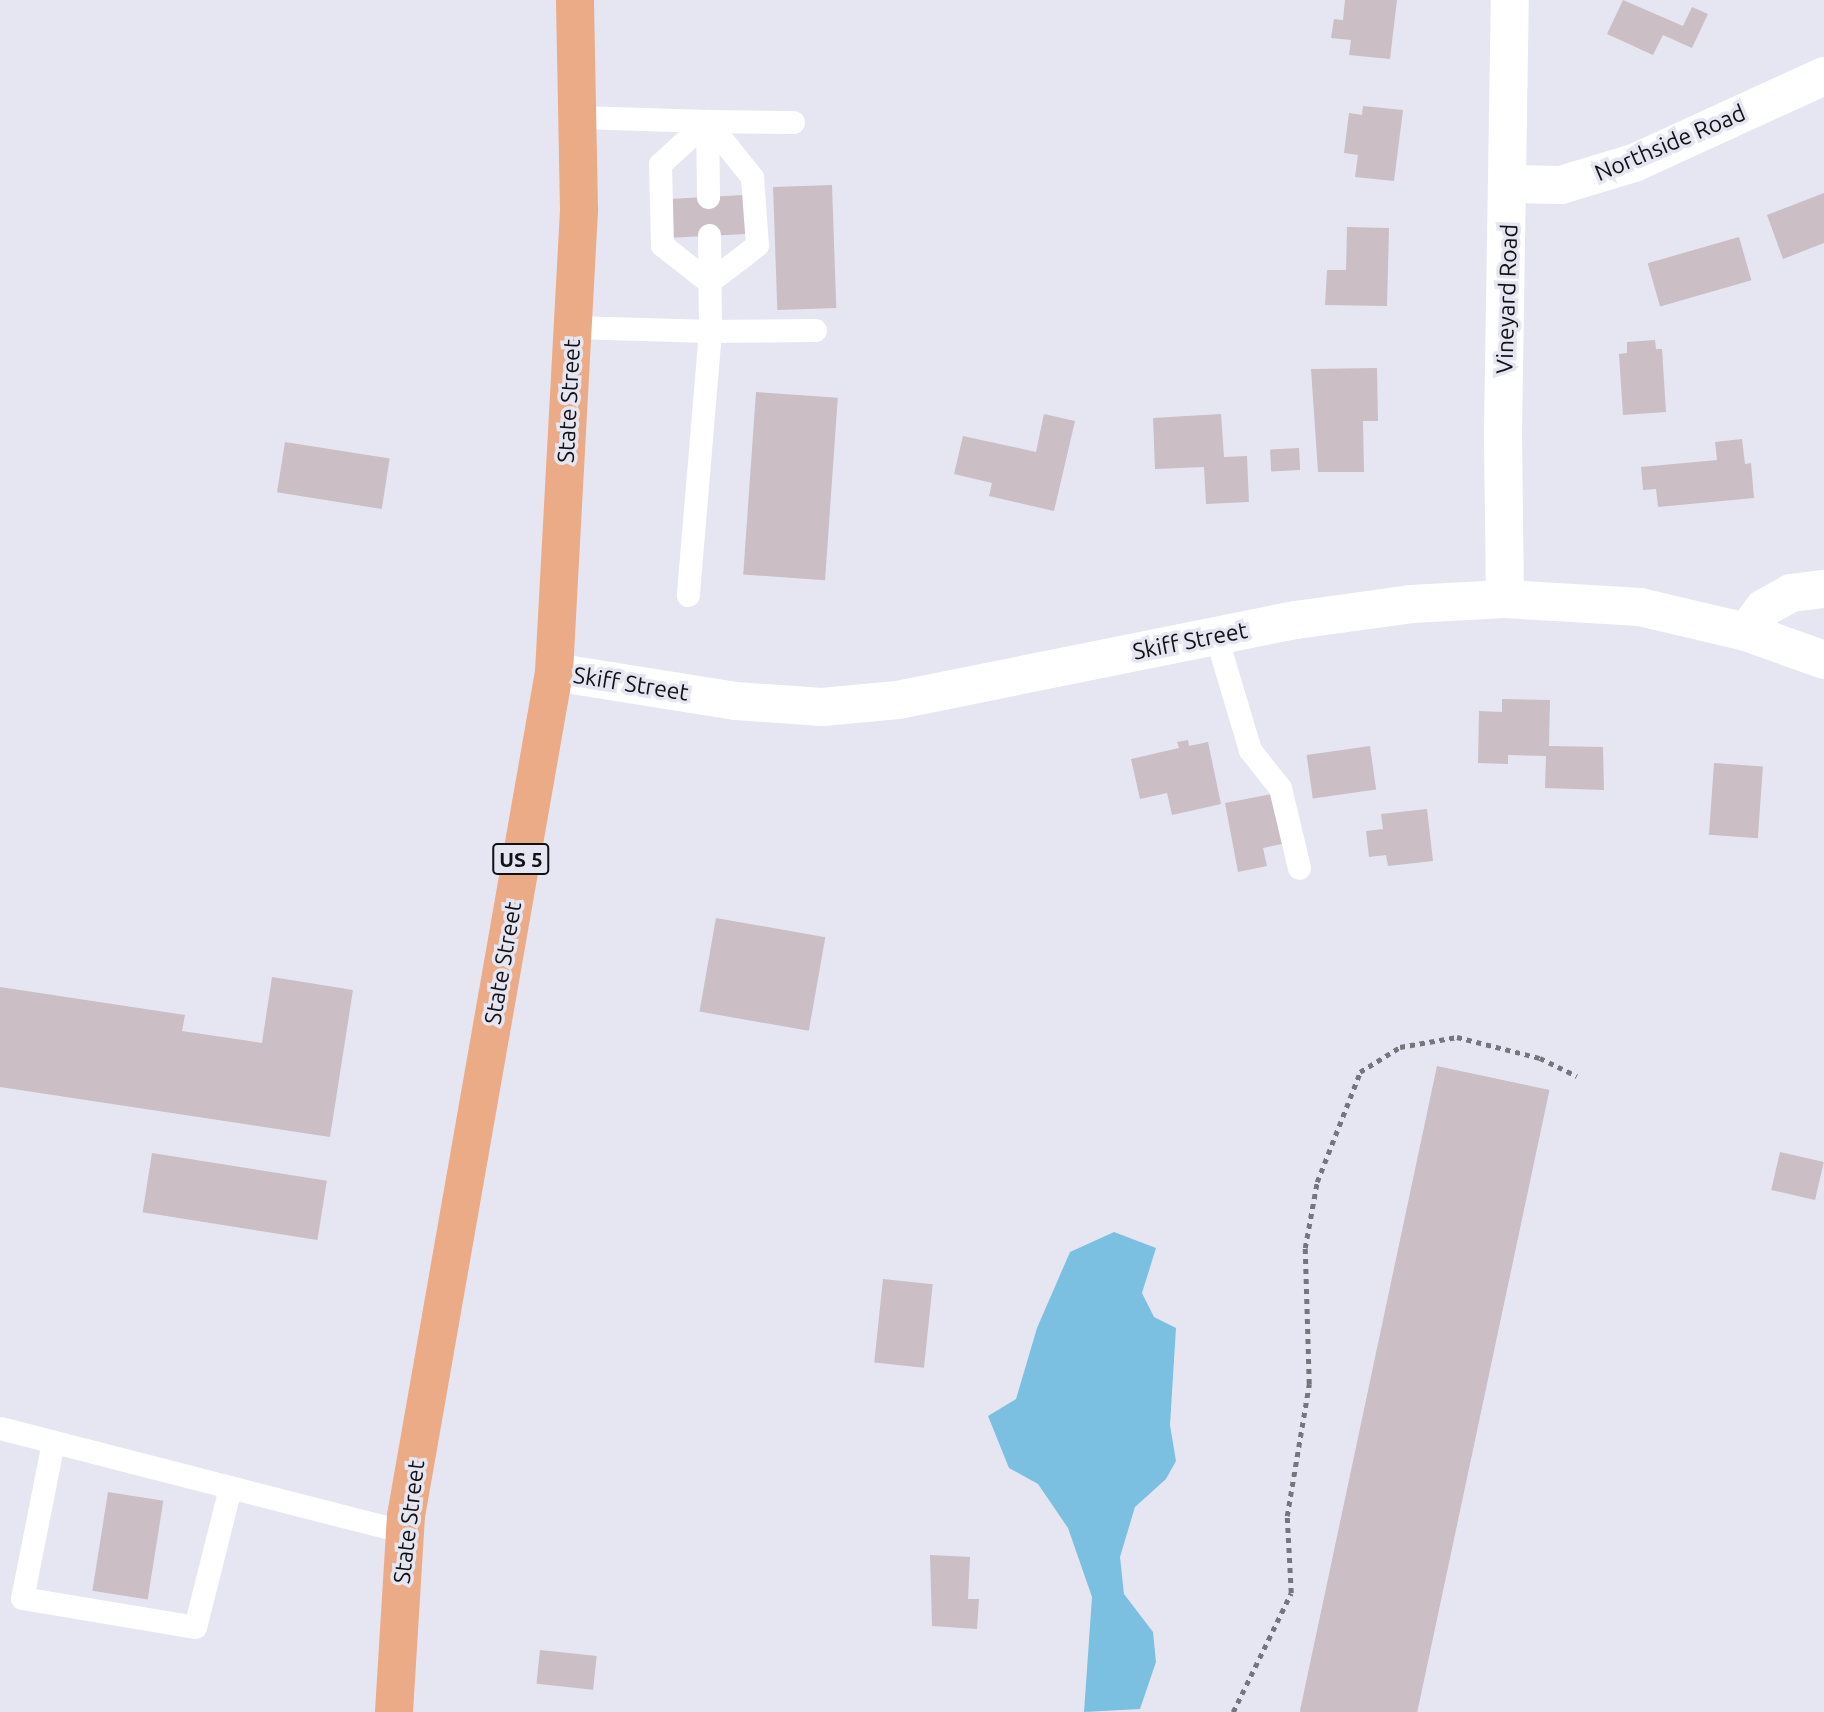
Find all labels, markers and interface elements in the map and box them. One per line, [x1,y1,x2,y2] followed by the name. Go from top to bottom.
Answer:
[1591,99,1749,187] street label: Northside Road
[1491,224,1523,374] street label: Vineyard Road
[552,338,586,464] street label: State Street
[1130,616,1250,666] street label: Skiff Street
[571,661,691,707] street label: Skiff Street
[491,842,551,876] road number: US 5
[479,900,527,1026] street label: State Street
[388,1459,430,1585] street label: State Street

